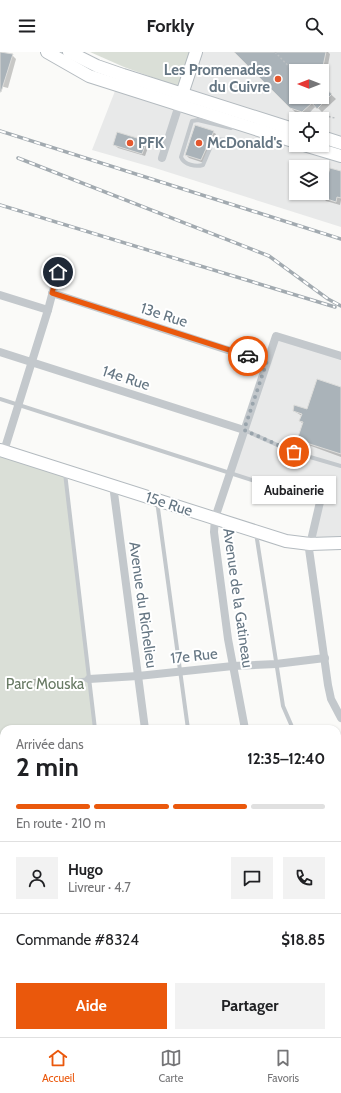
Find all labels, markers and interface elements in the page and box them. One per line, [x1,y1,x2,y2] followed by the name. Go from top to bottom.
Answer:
[16,15,38,37] icon: menu
[146,15,195,37] text: Forkly
[303,15,325,37] icon: search
[164,61,270,96] place label: Les Promenades du Cuivre
[289,64,329,104] north arrow
[289,64,329,200] map controls
[273,74,283,84] marker: Les Promenades du Cuivre
[289,112,329,152] button: locate
[138,134,165,152] place label: PFK
[207,134,282,152] place label: McDonald's
[125,138,135,148] marker: PFK
[194,138,204,148] marker: McDonald's
[289,160,329,200] button: layers
[41,255,75,289] pin
[47,261,69,283] icon: home
[138,299,190,331] street label: 13e Rue
[228,336,268,376] courier
[237,345,259,367] icon: car
[100,362,152,394] street label: 14e Rue
[277,435,311,469] pin
[283,441,305,463] icon: bag
[252,476,336,504] callout: Aubainerie
[264,482,324,498] text: Aubainerie
[143,488,195,520] street label: 15e Rue
[219,527,257,669] street label: Avenue de la Gatineau
[125,541,161,669] street label: Avenue du Richelieu
[170,645,219,667] street label: 17e Rue
[6,675,85,693] park label: Parc Mouska
[16,736,84,752] text: Arrivée dans
[247,750,325,768] text: 12:35–12:40
[16,751,79,783] text: 2 min
[16,815,106,831] text: En route · 210 m
[16,857,58,899] button: person
[231,857,273,899] button: chat
[283,857,325,899] button: phone
[68,861,103,879] text: Hugo
[68,879,131,895] text: Livreur · 4.7
[16,931,139,949] text: Commande #8324
[281,931,325,949] text: $18.85
[16,983,167,1029] button: Aide
[175,983,325,1029] button: Partager
[42,1047,75,1085] tab: Accueil
[159,1047,183,1085] tab: Carte
[267,1047,299,1085] tab: Favoris

